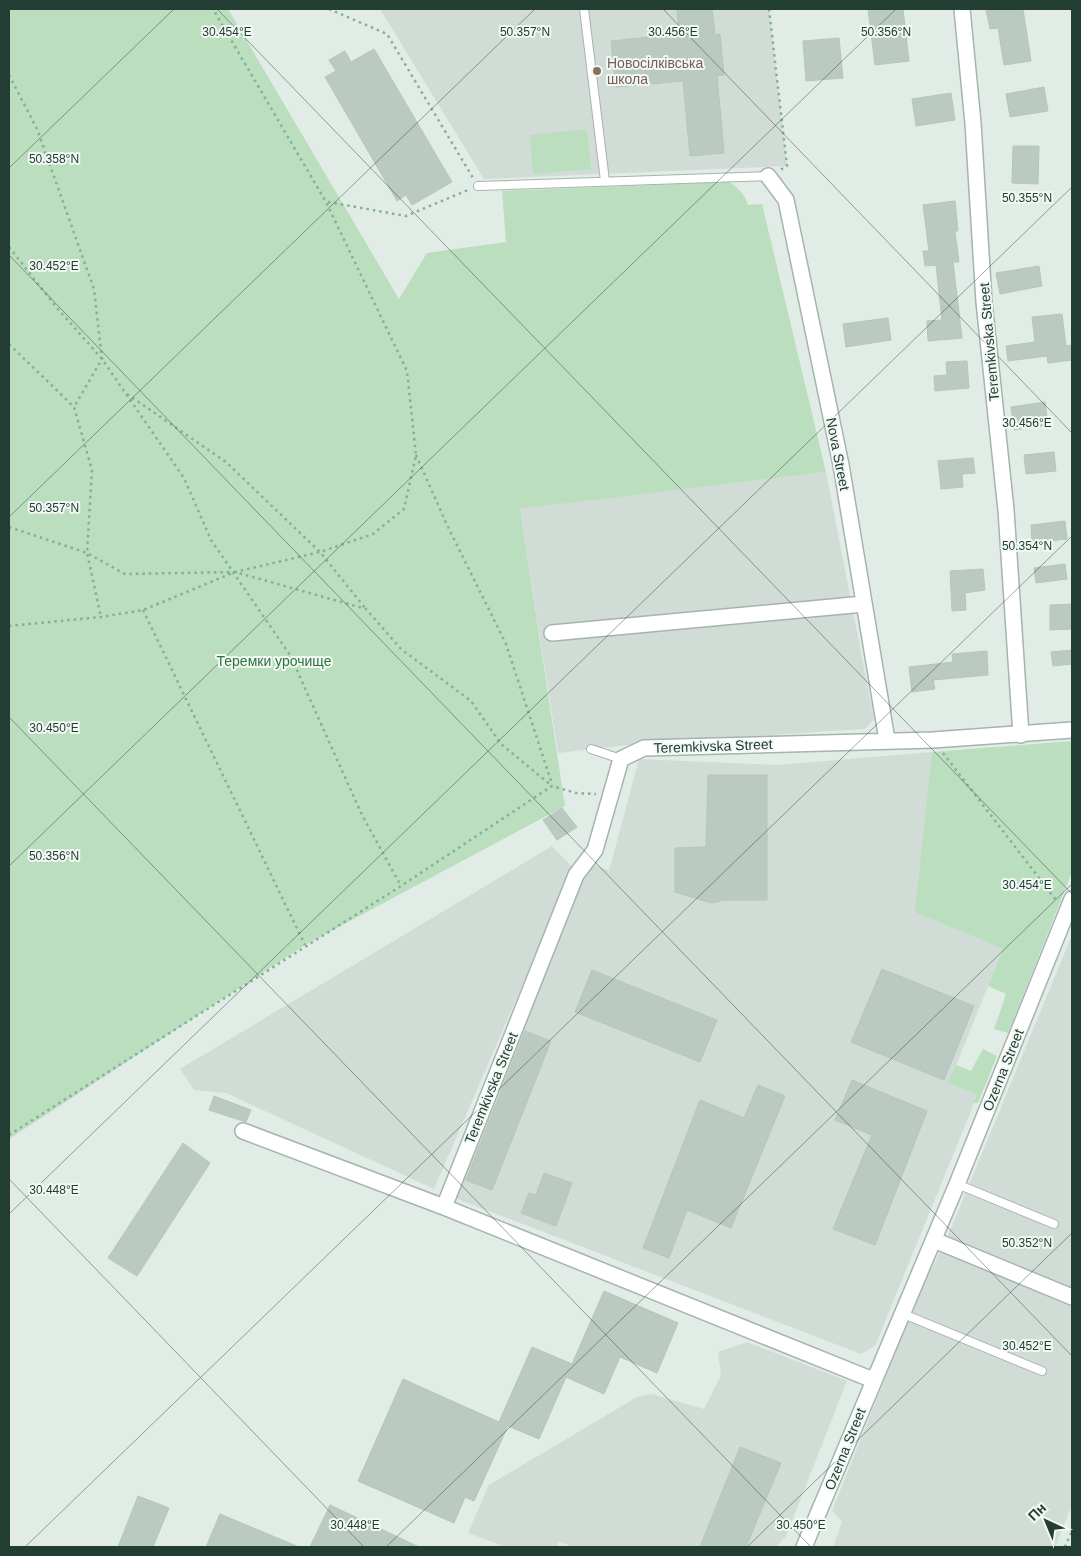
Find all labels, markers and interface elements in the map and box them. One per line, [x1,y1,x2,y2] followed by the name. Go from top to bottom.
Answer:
[202,25,252,39] text: 30.454°E
[500,25,550,39] text: 50.357°N
[648,25,698,39] text: 30.456°E
[861,25,911,39] text: 50.356°N
[607,55,703,87] place label: Новосілківська школа
[591,65,603,77] marker: Новосілківська школа
[29,152,79,166] text: 50.358°N
[1002,191,1052,205] text: 50.355°N
[29,259,79,273] text: 30.452°E
[976,282,1002,402] street label: Teremkivska Street
[823,416,853,492] street label: Nova Street
[1002,416,1052,430] text: 30.456°E
[29,501,79,515] text: 50.357°N
[1002,539,1052,553] text: 50.354°N
[217,653,332,669] park label: Теремки урочище
[29,721,79,735] text: 30.450°E
[653,736,773,756] street label: Teremkivska Street
[29,849,79,863] text: 50.356°N
[1002,878,1052,892] text: 30.454°E
[979,1027,1027,1113] street label: Ozerna Street
[461,1030,521,1146] street label: Teremkivska Street
[29,1183,79,1197] text: 30.448°E
[1002,1236,1052,1250] text: 50.352°N
[1002,1339,1052,1353] text: 30.452°E
[821,1406,869,1492] street label: Ozerna Street
[1021,1496,1071,1546] north arrow
[1025,1499,1049,1524] text: Пн
[330,1518,380,1532] text: 30.448°E
[776,1518,826,1532] text: 30.450°E

